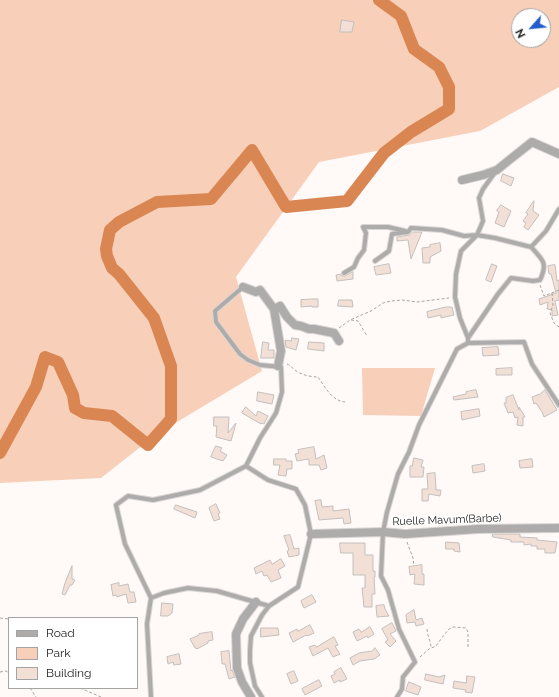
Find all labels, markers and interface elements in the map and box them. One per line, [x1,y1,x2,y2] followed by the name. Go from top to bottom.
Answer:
[511,8,551,48] north arrow
[513,27,528,40] text: N
[392,511,502,529] street label: Ruelle Mavum(Barbe)
[8,617,138,689] legend
[46,626,75,640] text: Road
[46,646,71,660] text: Park
[46,666,92,680] text: Building

